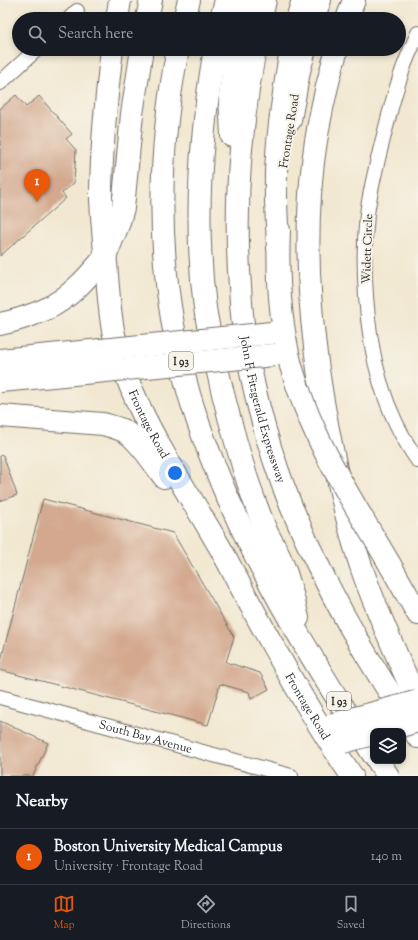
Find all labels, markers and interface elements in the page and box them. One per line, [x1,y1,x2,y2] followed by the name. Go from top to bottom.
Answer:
[12,12,406,56] search box
[26,23,48,45] icon: search
[58,24,133,45] text: Search here
[275,93,305,170] street label: Frontage Road
[24,169,50,202] pin: 1
[358,213,378,285] street label: Widett Circle
[234,334,289,486] street label: John F. Fitzgerald Expressway
[169,352,193,370] road number: I 93
[123,387,173,462] street label: Frontage Road
[165,463,185,483] your location
[280,670,334,744] street label: Frontage Road
[327,692,351,710] road number: I 93
[97,716,195,759] street label: South Bay Avenue
[370,728,406,764] map controls
[370,728,406,764] button: layers
[16,790,68,814] text: Nearby
[54,837,282,858] text: Boston University Medical Campus
[27,848,31,866] text: 1
[371,848,402,866] text: 140 m
[54,858,203,876] text: University · Frontage Road
[53,893,75,933] tab: Map
[181,893,231,933] tab: Directions
[337,893,365,933] tab: Saved

